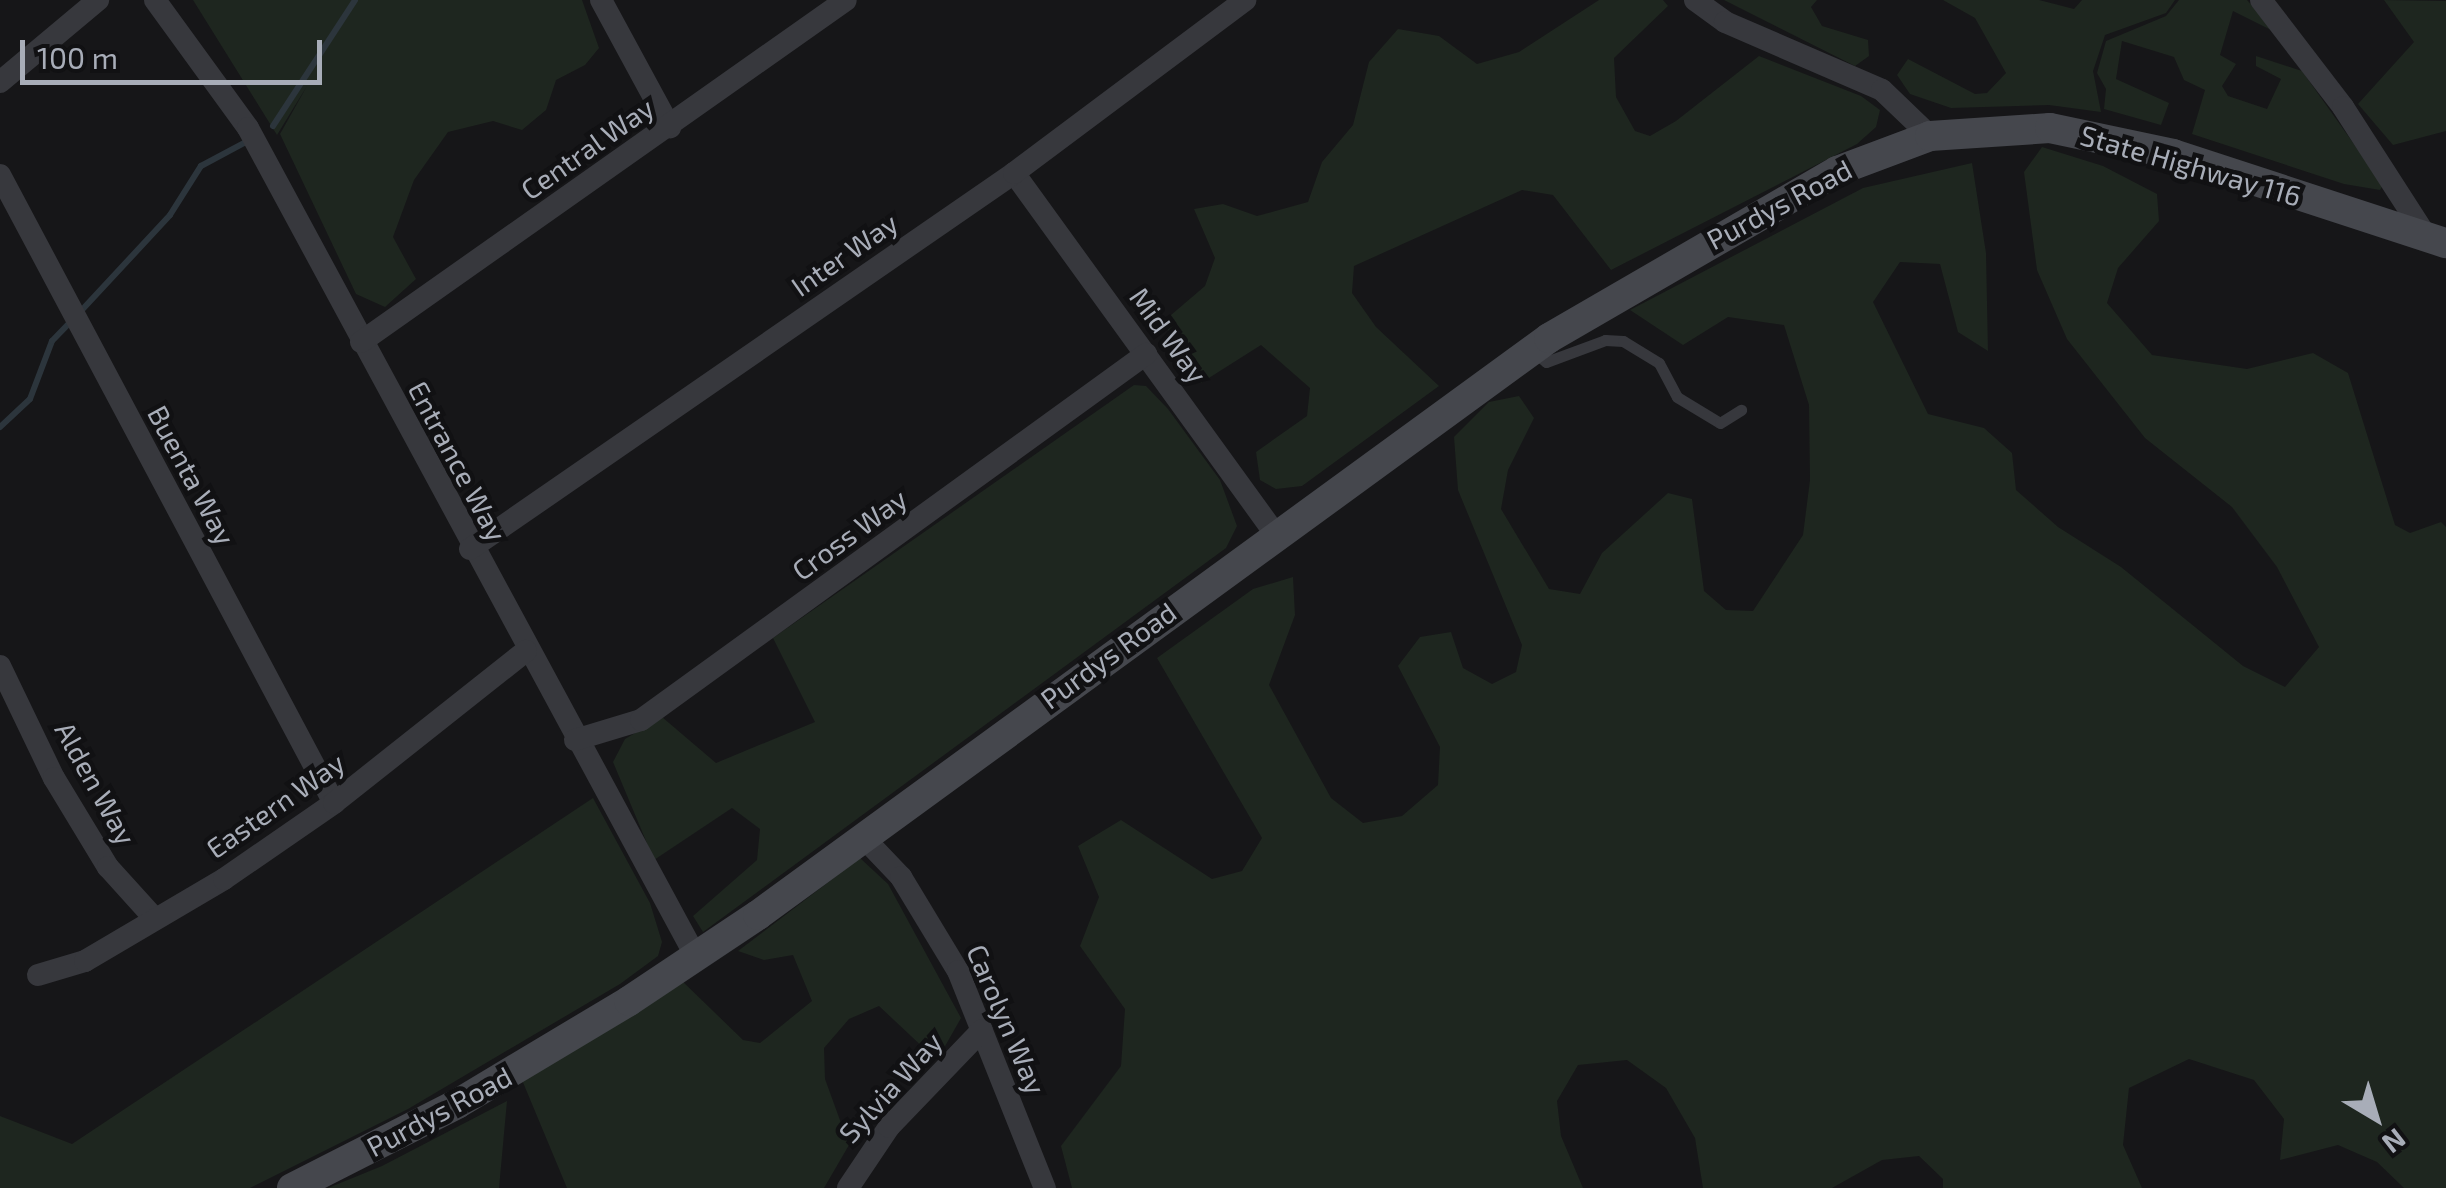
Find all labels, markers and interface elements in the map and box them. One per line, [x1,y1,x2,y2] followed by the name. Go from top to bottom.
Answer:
[25,20,328,82] scale bar
[37,39,118,75] text: 100 m
[514,90,660,206] street label: Central Way
[2076,117,2306,213] street label: State Highway 116
[1701,152,1857,256] street label: Purdys Road
[784,205,904,303] street label: Inter Way
[1123,281,1215,389] street label: Mid Way
[402,375,514,547] street label: Entrance Way
[141,399,243,551] street label: Buenta Way
[785,481,913,587] street label: Cross Way
[1034,595,1182,715] street label: Purdys Road
[48,716,144,850] street label: Alden Way
[199,745,351,865] street label: Eastern Way
[960,939,1054,1099] street label: Carolyn Way
[831,1025,949,1149] street label: Sylvia Way
[361,1059,517,1163] street label: Purdys Road
[2326,1068,2426,1168] north arrow
[2376,1122,2413,1161] text: N

